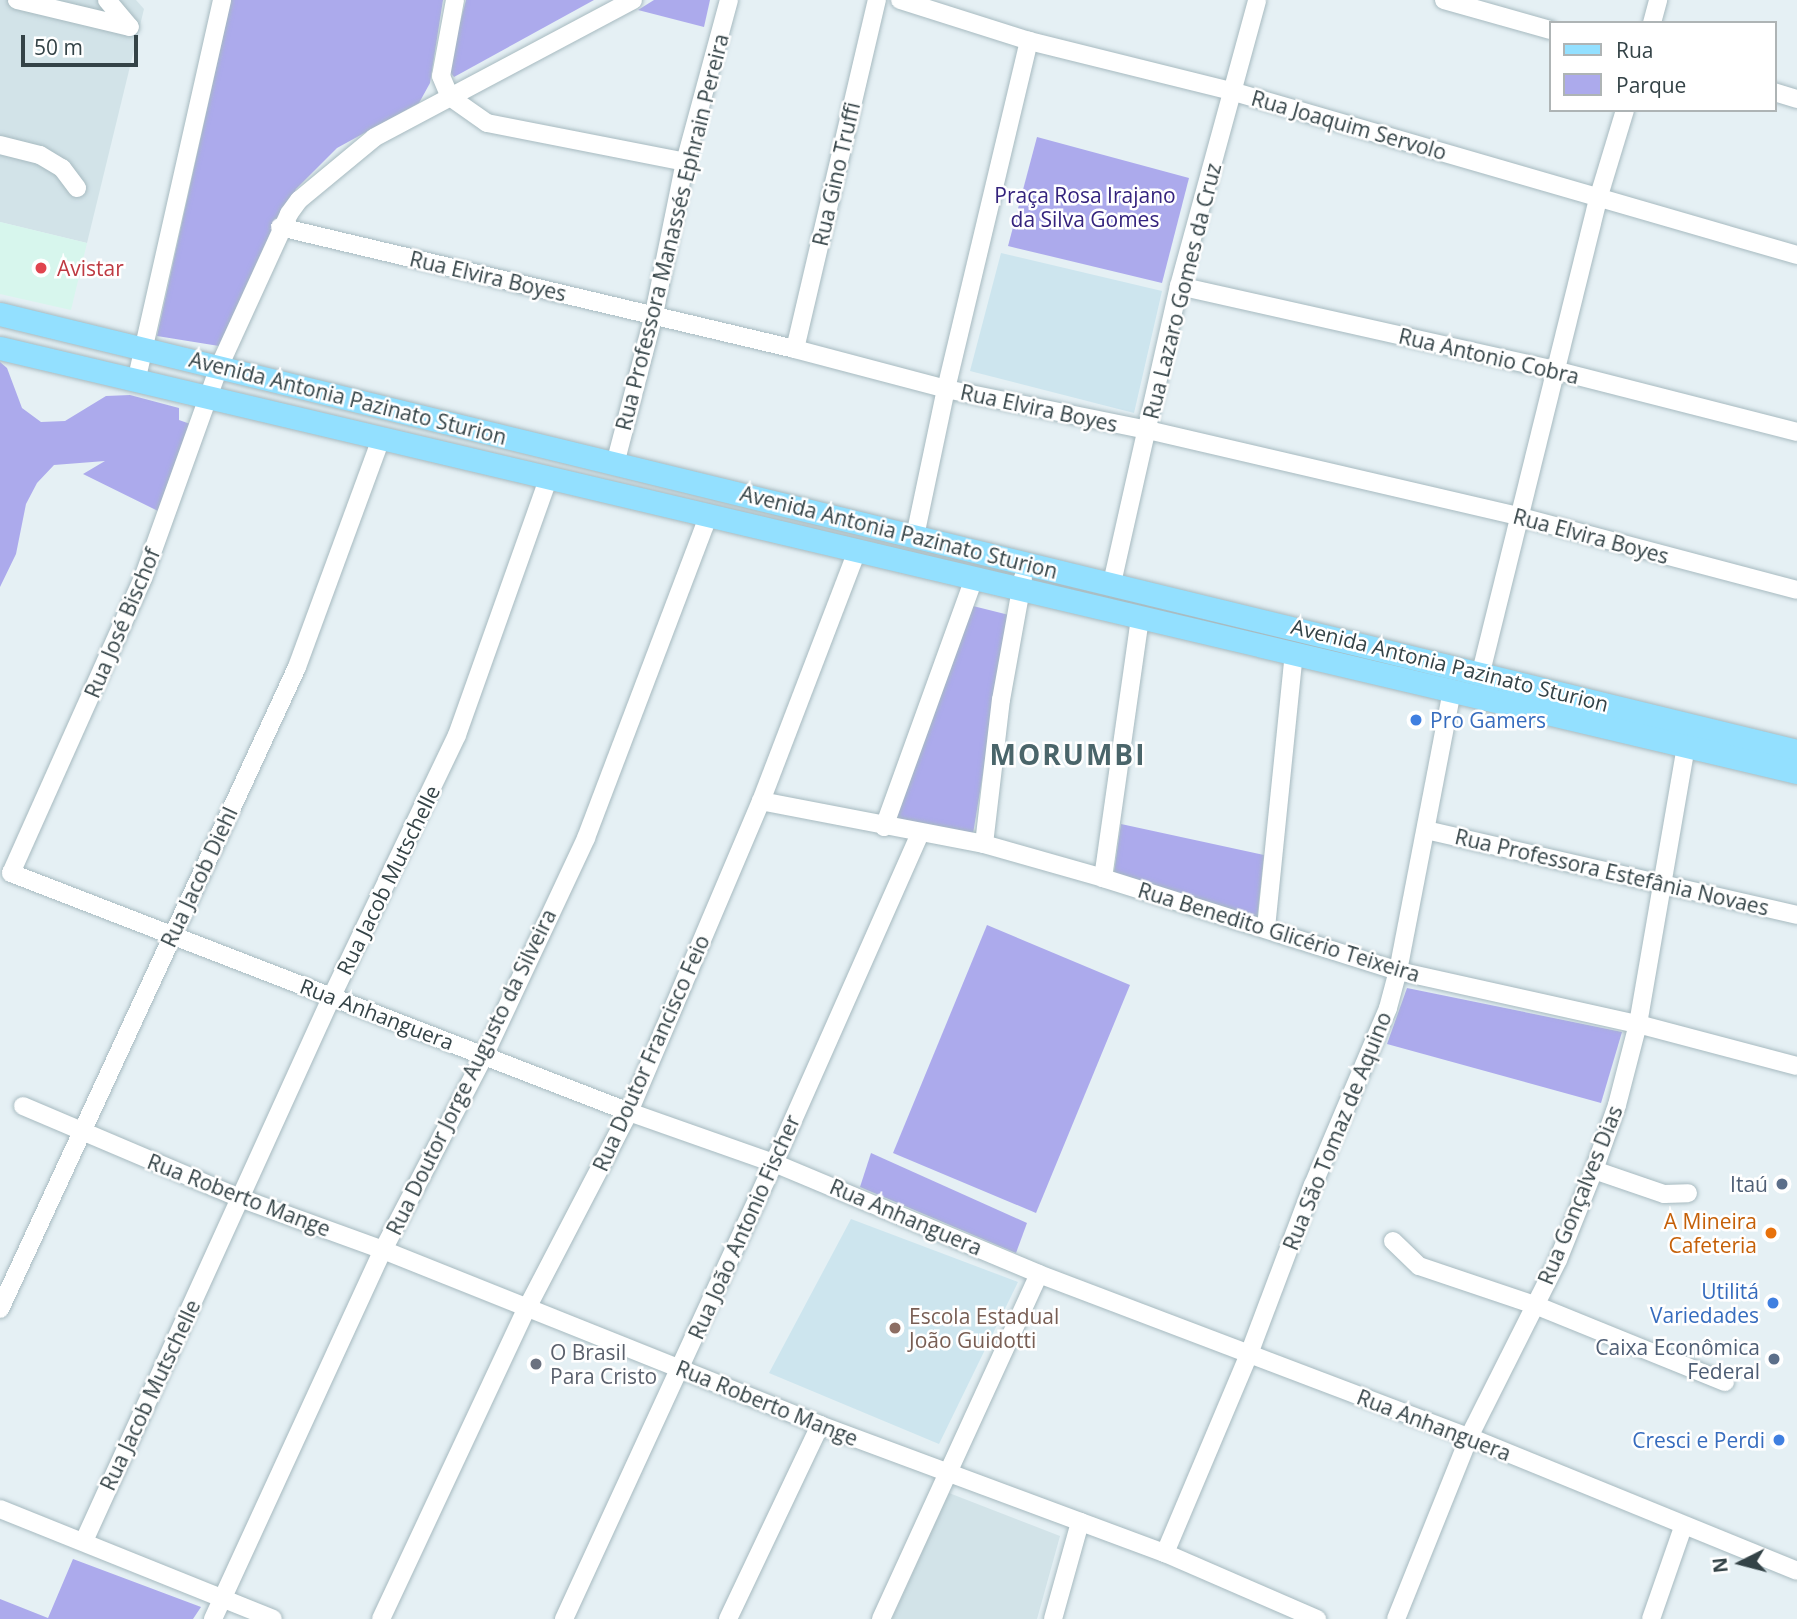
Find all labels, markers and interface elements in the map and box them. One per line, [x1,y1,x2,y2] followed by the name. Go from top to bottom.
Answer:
[24,21,142,65] scale bar
[1548,21,1776,112] legend
[610,31,734,433] street label: Rua Professora Manassés Ephrain Pereira
[34,33,83,61] text: 50 m
[1616,36,1654,64] text: Rua
[1616,71,1686,99] text: Parque
[1249,85,1449,165] street label: Rua Joaquim Servolo
[807,100,865,248] street label: Rua Gino Truffi
[1138,160,1226,422] street label: Rua Lazaro Gomes da Cruz
[994,182,1176,232] park label: Praça Rosa Irajano da Silva Gomes
[407,246,569,306] street label: Rua Elvira Boyes
[57,255,124,281] place label: Avistar
[31,258,51,278] marker: Avistar
[1396,323,1582,389] street label: Rua Antonio Cobra
[187,346,509,450] street label: Avenida Antonia Pazinato Sturion
[958,379,1120,437] street label: Rua Elvira Boyes
[738,480,1060,584] street label: Avenida Antonia Pazinato Sturion
[1510,503,1672,569] street label: Rua Elvira Boyes
[79,544,165,702] street label: Rua José Bischof
[1289,613,1611,717] street label: Avenida Antonia Pazinato Sturion
[1430,707,1546,733] place label: Pro Gamers
[1408,712,1424,728] marker: Pro Gamers
[990,737,1146,771] district label: MORUMBI
[331,781,445,979] street label: Rua Jacob Mutschelle
[156,803,242,951] street label: Rua Jacob Diehl
[1453,824,1771,920] street label: Rua Professora Estefânia Novaes
[1135,877,1423,987] street label: Rua Benedito Glicério Teixeira
[381,905,561,1239] street label: Rua Doutor Jorge Augusto da Silveira
[587,931,715,1175] street label: Rua Doutor Francisco Feio
[296,973,458,1055] street label: Rua Anhanguera
[1278,1008,1396,1254] street label: Rua São Tomaz de Aquino
[1533,1102,1627,1288] street label: Rua Gonçalves Dias
[683,1111,805,1343] street label: Rua João Antonio Fischer
[144,1148,334,1242] street label: Rua Roberto Mange
[1730,1171,1768,1197] place label: Itaú
[826,1174,986,1260] street label: Rua Anhanguera
[1774,1176,1790,1192] marker: Itaú
[1664,1208,1757,1258] place label: A Mineira Cafeteria
[1763,1225,1779,1241] marker: A Mineira Cafeteria
[1650,1278,1759,1328] place label: Utilitá Variedades
[1765,1295,1781,1311] marker: Utilitá Variedades
[95,1296,205,1494] street label: Rua Jacob Mutschelle
[909,1303,1059,1353] place label: Escola Estadual João Guidotti
[887,1320,903,1336] marker: Escola Estadual João Guidotti
[1595,1334,1760,1384] place label: Caixa Econômica Federal
[550,1339,657,1389] place label: O Brasil Para Cristo
[1766,1351,1782,1367] marker: Caixa Econômica Federal
[672,1355,862,1451] street label: Rua Roberto Mange
[528,1356,544,1372] marker: O Brasil Para Cristo
[1353,1384,1515,1466] street label: Rua Anhanguera
[1632,1427,1765,1453] place label: Cresci e Perdi
[1771,1432,1787,1448] marker: Cresci e Perdi
[1706,1528,1776,1598] north arrow
[1706,1556,1734,1574] text: N

